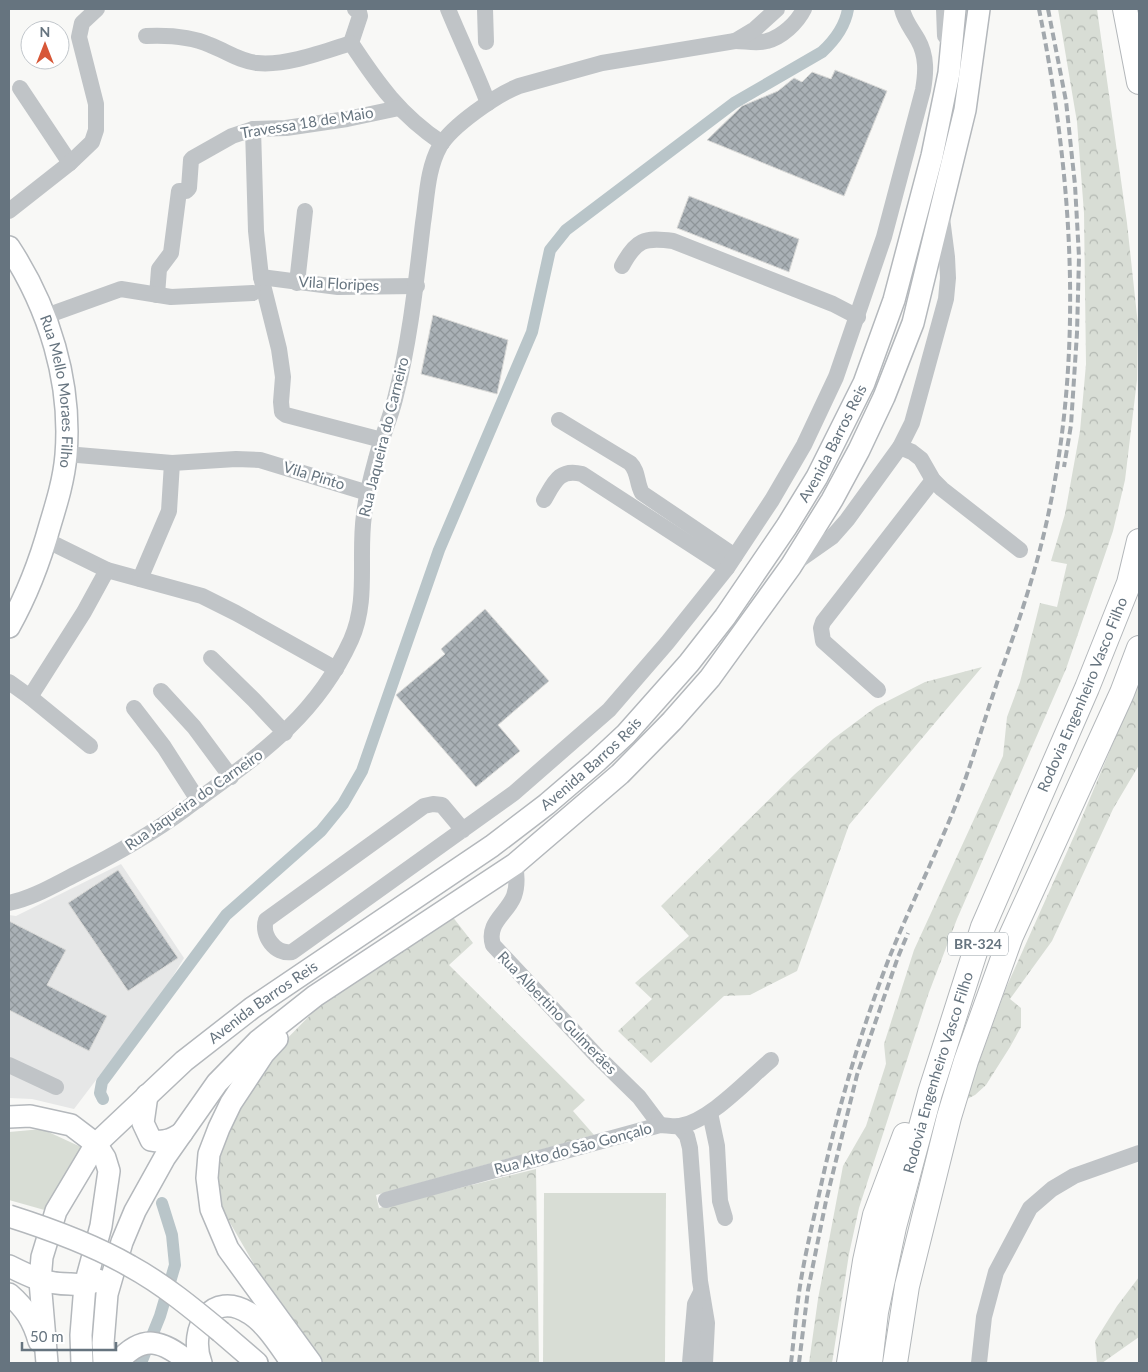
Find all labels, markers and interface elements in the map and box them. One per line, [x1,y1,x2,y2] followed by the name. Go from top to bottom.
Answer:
[20,20,70,70] north arrow
[40,23,50,40] text: N
[239,103,375,141] street label: Travessa 18 de Maio
[298,272,380,294] street label: Vila Floripes
[37,312,77,470] street label: Rua Mello Moraes Filho
[354,355,412,518] street label: Rua Jaqueira do Carneiro
[794,381,870,505] street label: Avenida Barros Reis
[281,457,347,493] street label: Vila Pinto
[1033,594,1130,794] street label: Rodovia Engenheiro Vasco Filho
[537,713,645,814] street label: Avenida Barros Reis
[121,745,266,854] street label: Rua Jaqueira do Carneiro
[948,932,1008,956] road number: BR-324
[494,947,621,1077] street label: Rua Albertino Gulmerães
[204,956,321,1047] street label: Avenida Barros Reis
[899,969,976,1175] street label: Rodovia Engenheiro Vasco Filho
[492,1118,654,1178] street label: Rua Alto do São Gonçalo
[22,1320,116,1352] scale bar
[30,1327,64,1345] text: 50 m

